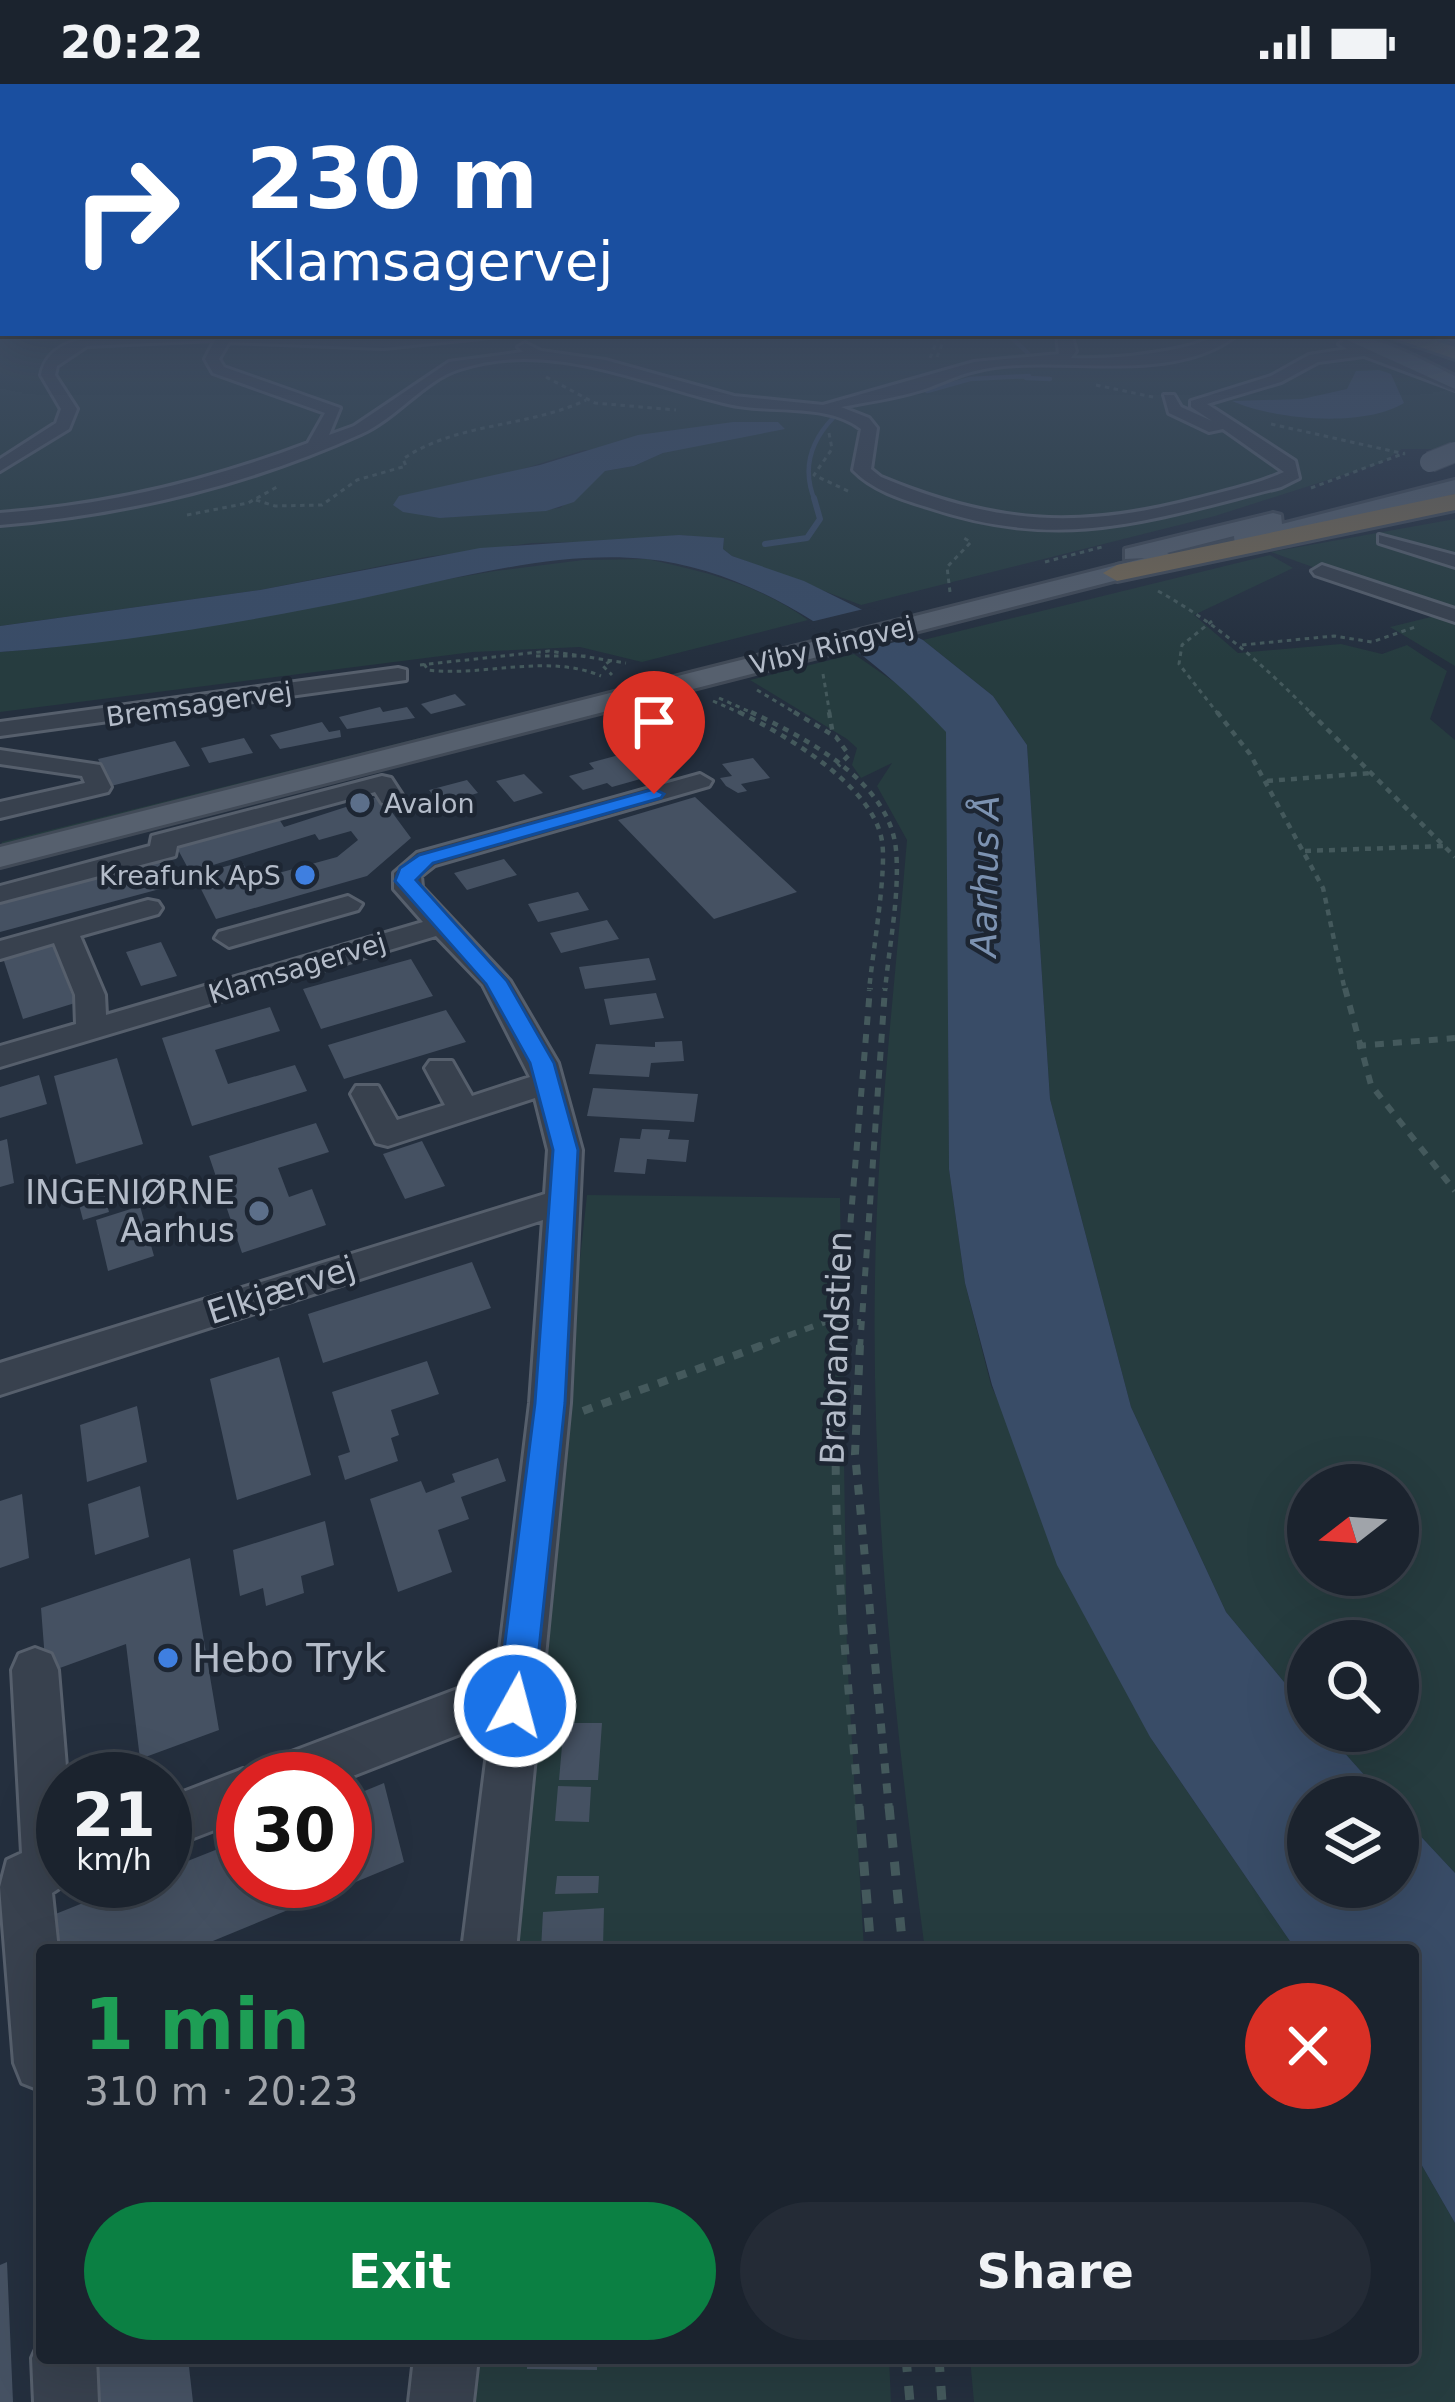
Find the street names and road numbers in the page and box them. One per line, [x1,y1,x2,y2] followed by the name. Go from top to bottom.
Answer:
[747,610,917,680] street label: Viby Ringvej
[104,676,294,732] street label: Bremsagervej
[205,926,389,1010] street label: Klamsagervej
[812,1231,860,1465] street label: Brabrandstien
[202,1248,360,1332] street label: Elkjærvej

